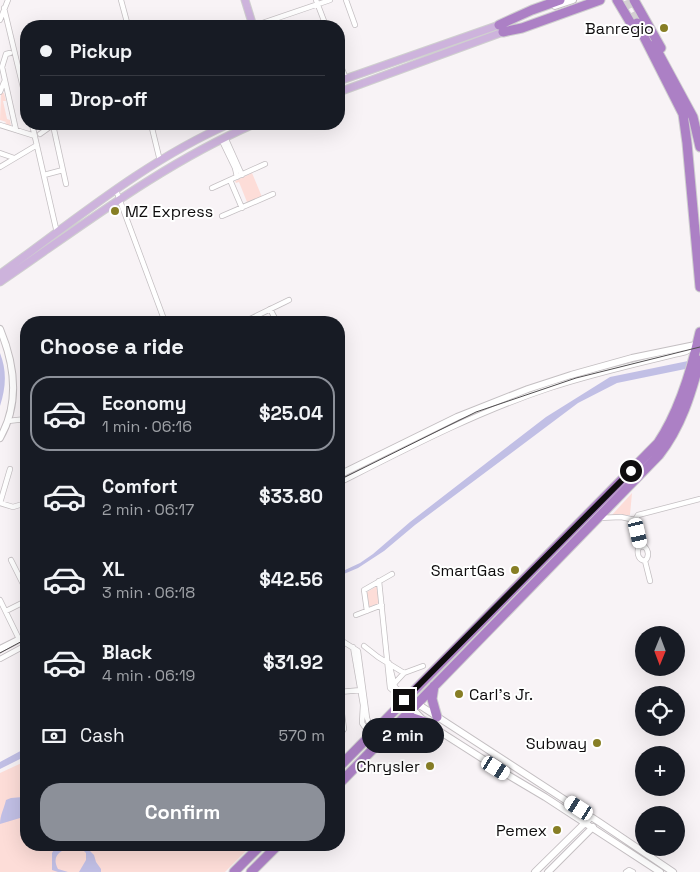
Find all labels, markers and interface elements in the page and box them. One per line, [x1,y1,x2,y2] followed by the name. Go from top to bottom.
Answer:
[585,18,654,39] place label: Banregio
[658,22,670,34] marker: Banregio
[70,39,132,64] text: Pickup
[70,87,148,112] text: Drop-off
[125,201,213,222] place label: MZ Express
[109,205,121,217] marker: MZ Express
[40,332,184,360] text: Choose a ride
[42,391,87,436] icon: car
[102,391,186,416] text: Economy
[259,401,323,426] text: $25.04
[102,416,192,437] text: 1 min · 06:16
[620,460,642,482] route start
[42,474,87,519] icon: car
[102,474,178,499] text: Comfort
[259,484,323,509] text: $33.80
[102,499,194,520] text: 2 min · 06:17
[627,517,648,549] car
[42,557,87,602] icon: car
[102,557,125,582] text: XL
[431,560,505,581] place label: SmartGas
[509,564,521,576] marker: SmartGas
[259,567,323,592] text: $42.56
[102,582,195,603] text: 3 min · 06:18
[635,626,685,676] north arrow
[635,626,685,856] map controls
[42,640,87,685] icon: car
[102,640,152,665] text: Black
[263,650,323,675] text: $31.92
[102,665,195,686] text: 4 min · 06:19
[469,684,533,705] place label: Carl's Jr.
[635,686,685,736] button: locate
[453,688,465,700] marker: Carl's Jr.
[393,689,415,711] route end
[363,718,445,752] callout: 2 min
[40,722,68,750] icon: cash
[80,723,125,748] text: Cash
[279,725,325,746] text: 570 m
[382,725,424,746] text: 2 min
[526,733,587,754] place label: Subway
[591,737,603,749] marker: Subway
[635,746,685,796] button: +
[479,754,512,782] car
[356,756,420,777] place label: Chrysler
[424,760,436,772] marker: Chrysler
[40,783,325,841] button: Confirm
[562,794,595,822] car
[635,806,685,856] button: −
[496,820,547,841] place label: Pemex
[551,824,563,836] marker: Pemex

